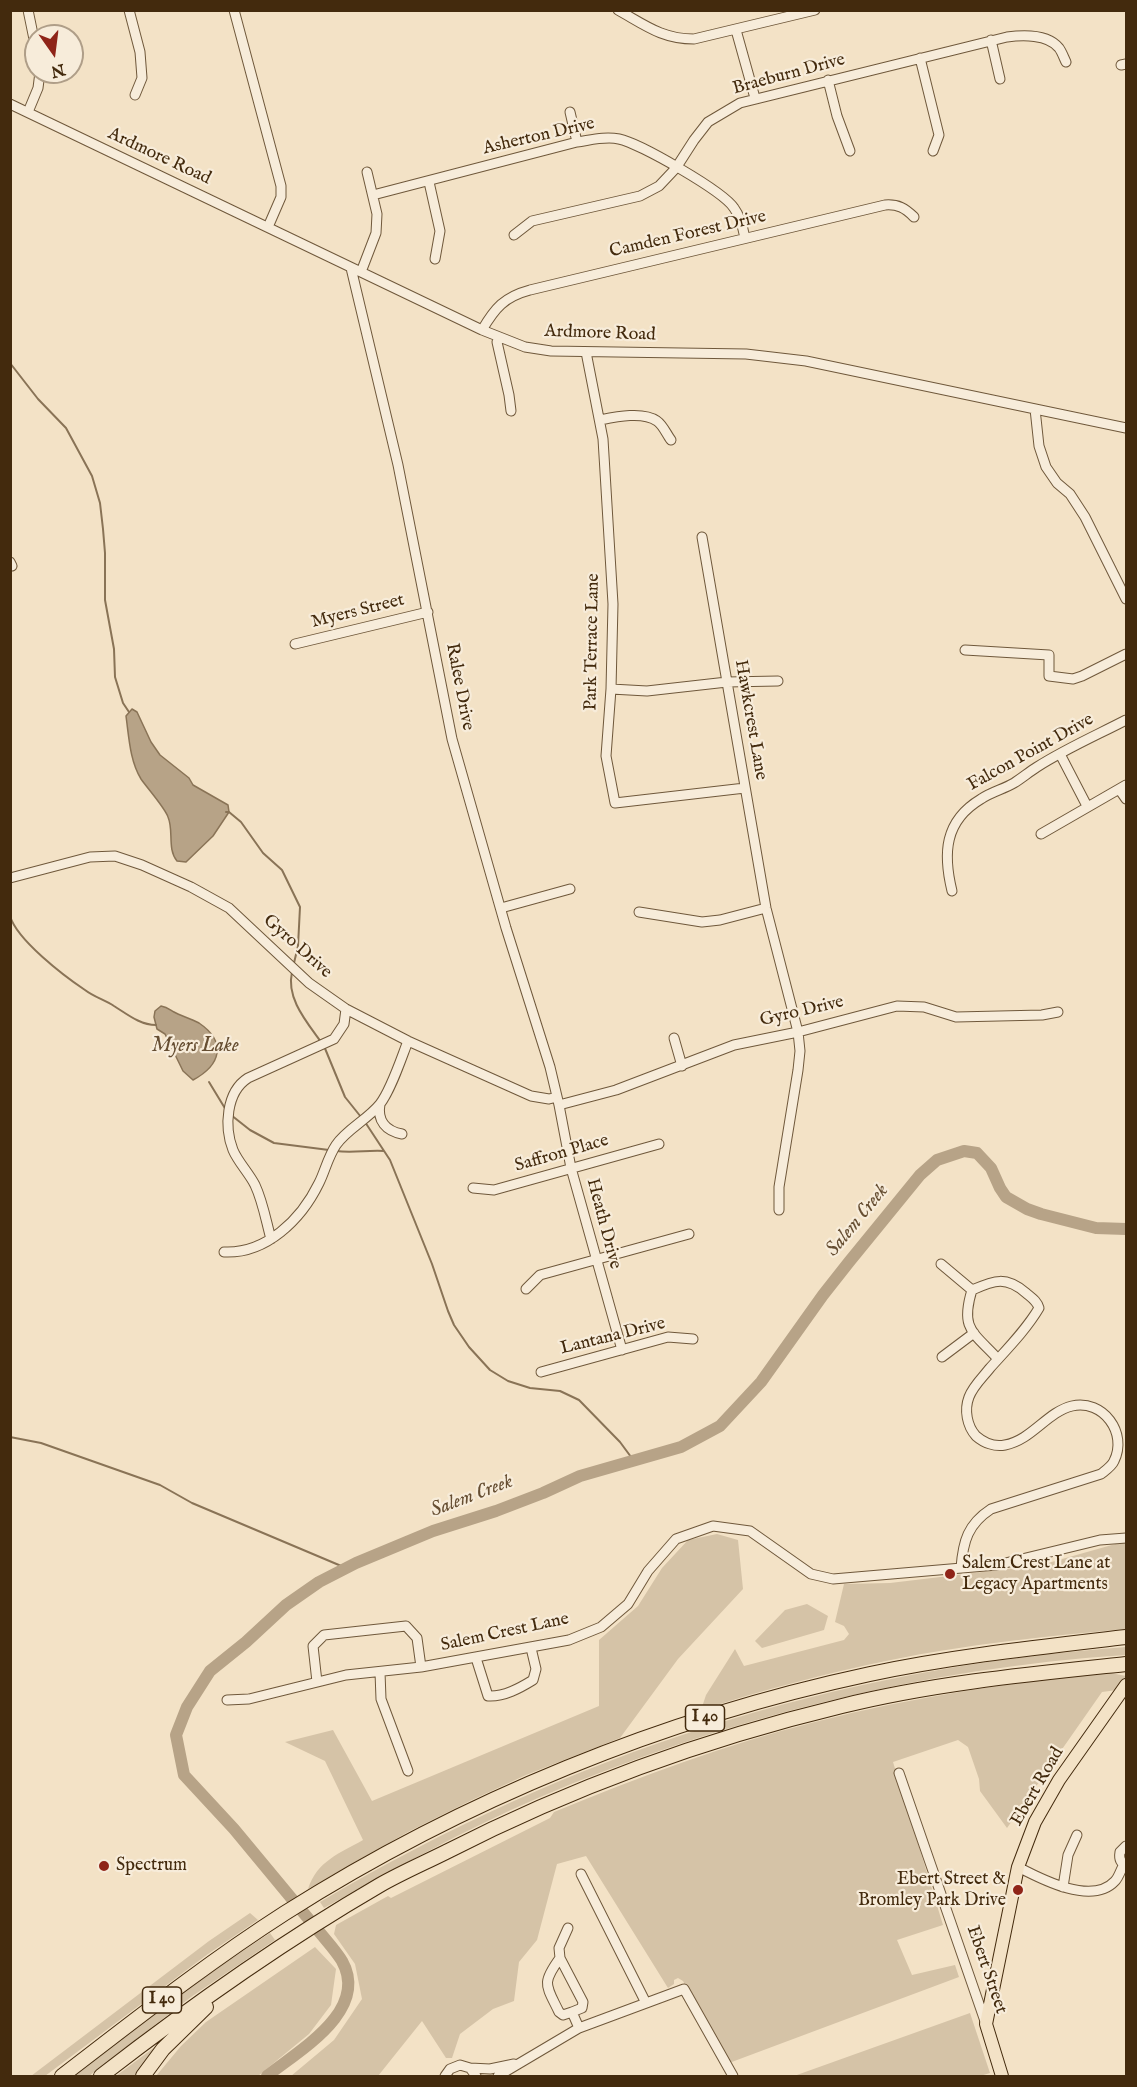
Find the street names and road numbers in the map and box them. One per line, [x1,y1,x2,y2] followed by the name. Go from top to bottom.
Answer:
[730,50,848,100] street label: Braeburn Drive
[481,114,597,160] street label: Asherton Drive
[104,124,214,190] street label: Ardmore Road
[608,206,768,264] street label: Camden Forest Drive
[544,321,656,347] street label: Ardmore Road
[581,573,605,711] street label: Park Terrace Lane
[309,590,407,634] street label: Myers Street
[440,641,478,733] street label: Ralee Drive
[729,658,771,782] street label: Hawkcrest Lane
[964,709,1098,797] street label: Falcon Point Drive
[258,910,336,984] street label: Gyro Drive
[758,992,846,1032] street label: Gyro Drive
[513,1130,611,1178] street label: Saffron Place
[581,1176,625,1272] street label: Heath Drive
[558,1314,668,1360] street label: Lantana Drive
[439,1609,571,1657] street label: Salem Crest Lane
[686,1705,724,1731] road number: I 40
[1007,1744,1069,1830] street label: Ebert Road
[961,1923,1011,2017] street label: Ebert Street
[142,1987,182,2013] road number: I 40

